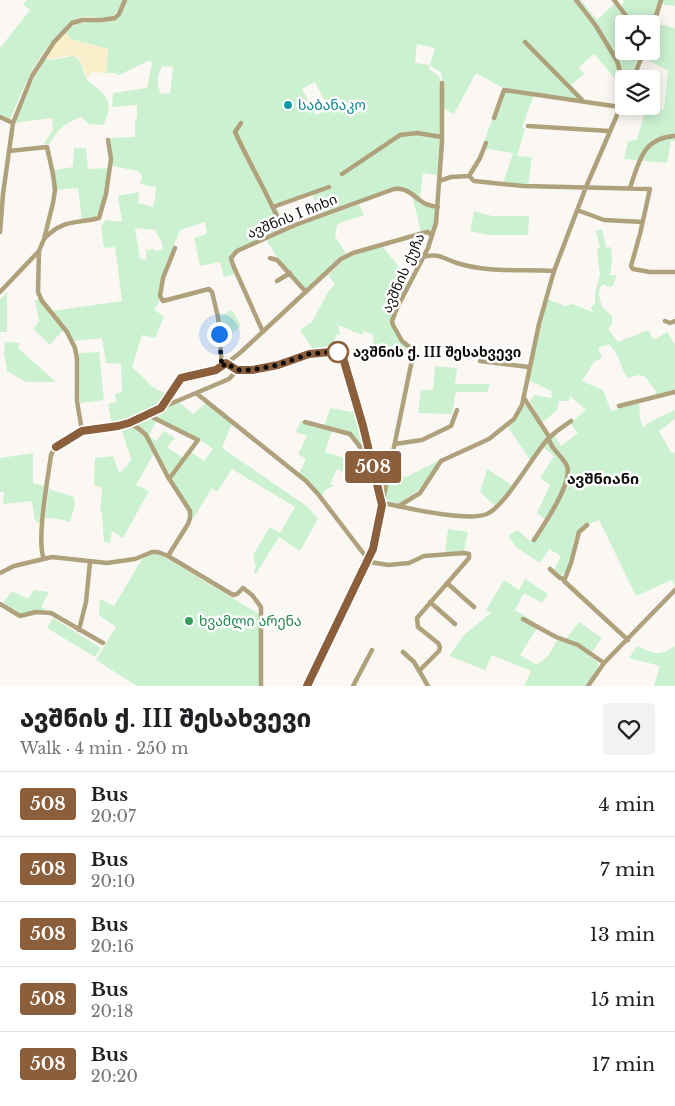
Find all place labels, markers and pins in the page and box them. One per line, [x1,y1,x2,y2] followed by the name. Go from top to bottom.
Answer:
[298,96,366,114] place label: საბანაკო
[282,99,294,111] marker: საბანაკო
[327,341,349,363] marker: ავშნის ქ. III შესახვევი
[353,343,521,361] place label: ავშნის ქ. III შესახვევი
[199,612,302,630] place label: ხვამლი არენა
[183,615,195,627] marker: ხვამლი არენა

